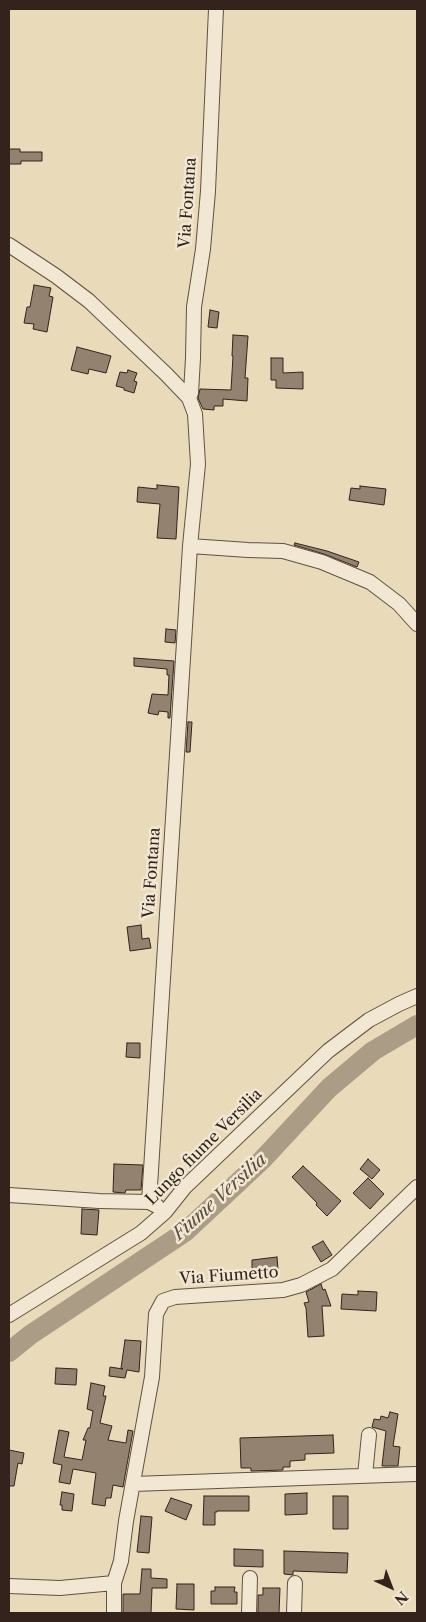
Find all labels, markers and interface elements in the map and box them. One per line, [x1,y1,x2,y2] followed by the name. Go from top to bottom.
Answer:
[175,157,201,249] street label: Via Fontana
[139,827,165,919] street label: Via Fontana
[142,1085,266,1209] street label: Lungo fiume Versilia
[169,1149,271,1245] water label: Fiume Versilia
[179,1263,279,1289] street label: Via Fiumetto
[366,1562,416,1612] north arrow
[391,1587,412,1609] text: N

